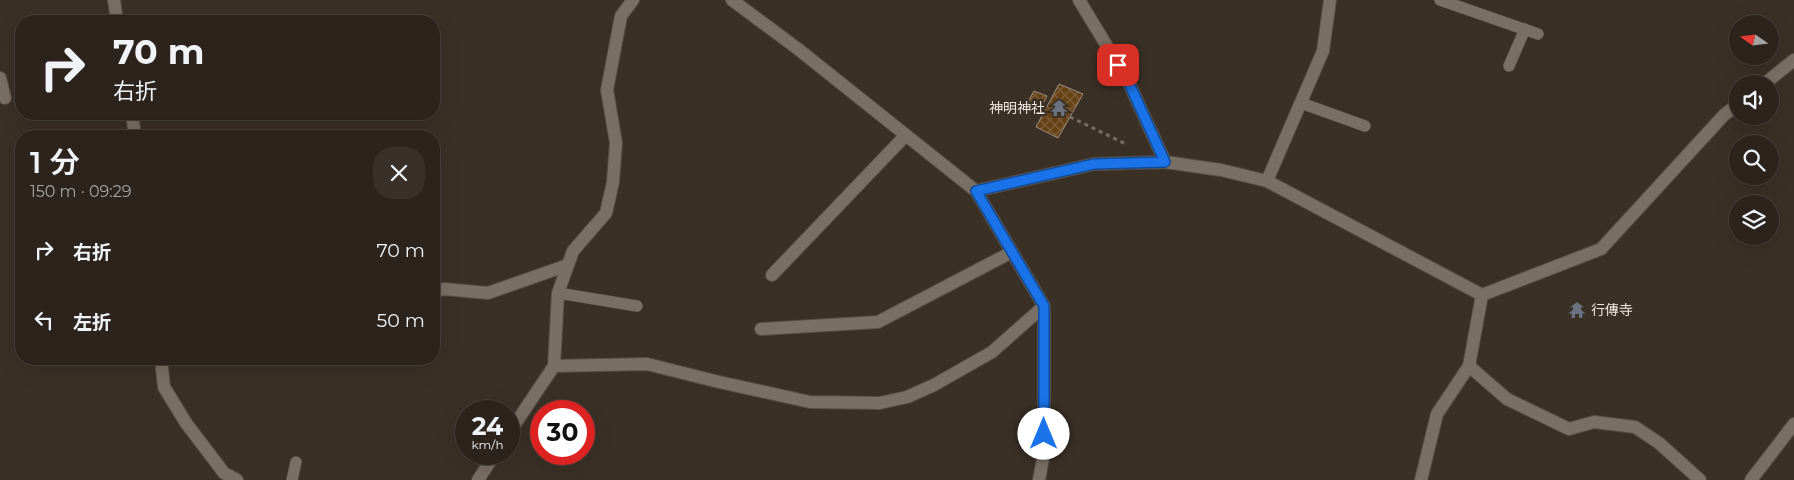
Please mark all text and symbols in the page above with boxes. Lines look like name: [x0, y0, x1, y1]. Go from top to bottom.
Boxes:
north arrow: [1729, 15, 1779, 65]
map controls: [1729, 15, 1779, 245]
text: 70 m: [113, 30, 204, 73]
icon: right: [30, 35, 95, 100]
pin: [1097, 44, 1139, 86]
icon: arrive: [1104, 51, 1132, 79]
button: sound: [1729, 75, 1779, 125]
text: 右折: [113, 78, 157, 105]
temple icon: 神明神社: [1049, 98, 1069, 118]
place label: 神明神社: [989, 99, 1045, 117]
button: search: [1729, 135, 1779, 185]
text: 1 分: [30, 144, 80, 181]
button: close: [373, 147, 425, 199]
text: 150 m · 09:29: [30, 182, 132, 201]
button: layers: [1729, 195, 1779, 245]
icon: right: [30, 236, 58, 264]
text: 70 m: [376, 239, 425, 262]
text: 右折: [73, 241, 111, 264]
temple icon: 行傳寺: [1567, 300, 1587, 320]
place label: 行傳寺: [1591, 301, 1633, 319]
icon: left: [30, 306, 58, 334]
text: 50 m: [377, 309, 425, 332]
text: 左折: [73, 311, 111, 334]
speed limit sign: 30: [530, 400, 595, 465]
position arrow: [1017, 407, 1069, 459]
text: 24: [472, 411, 503, 441]
text: km/h: [471, 437, 504, 452]

